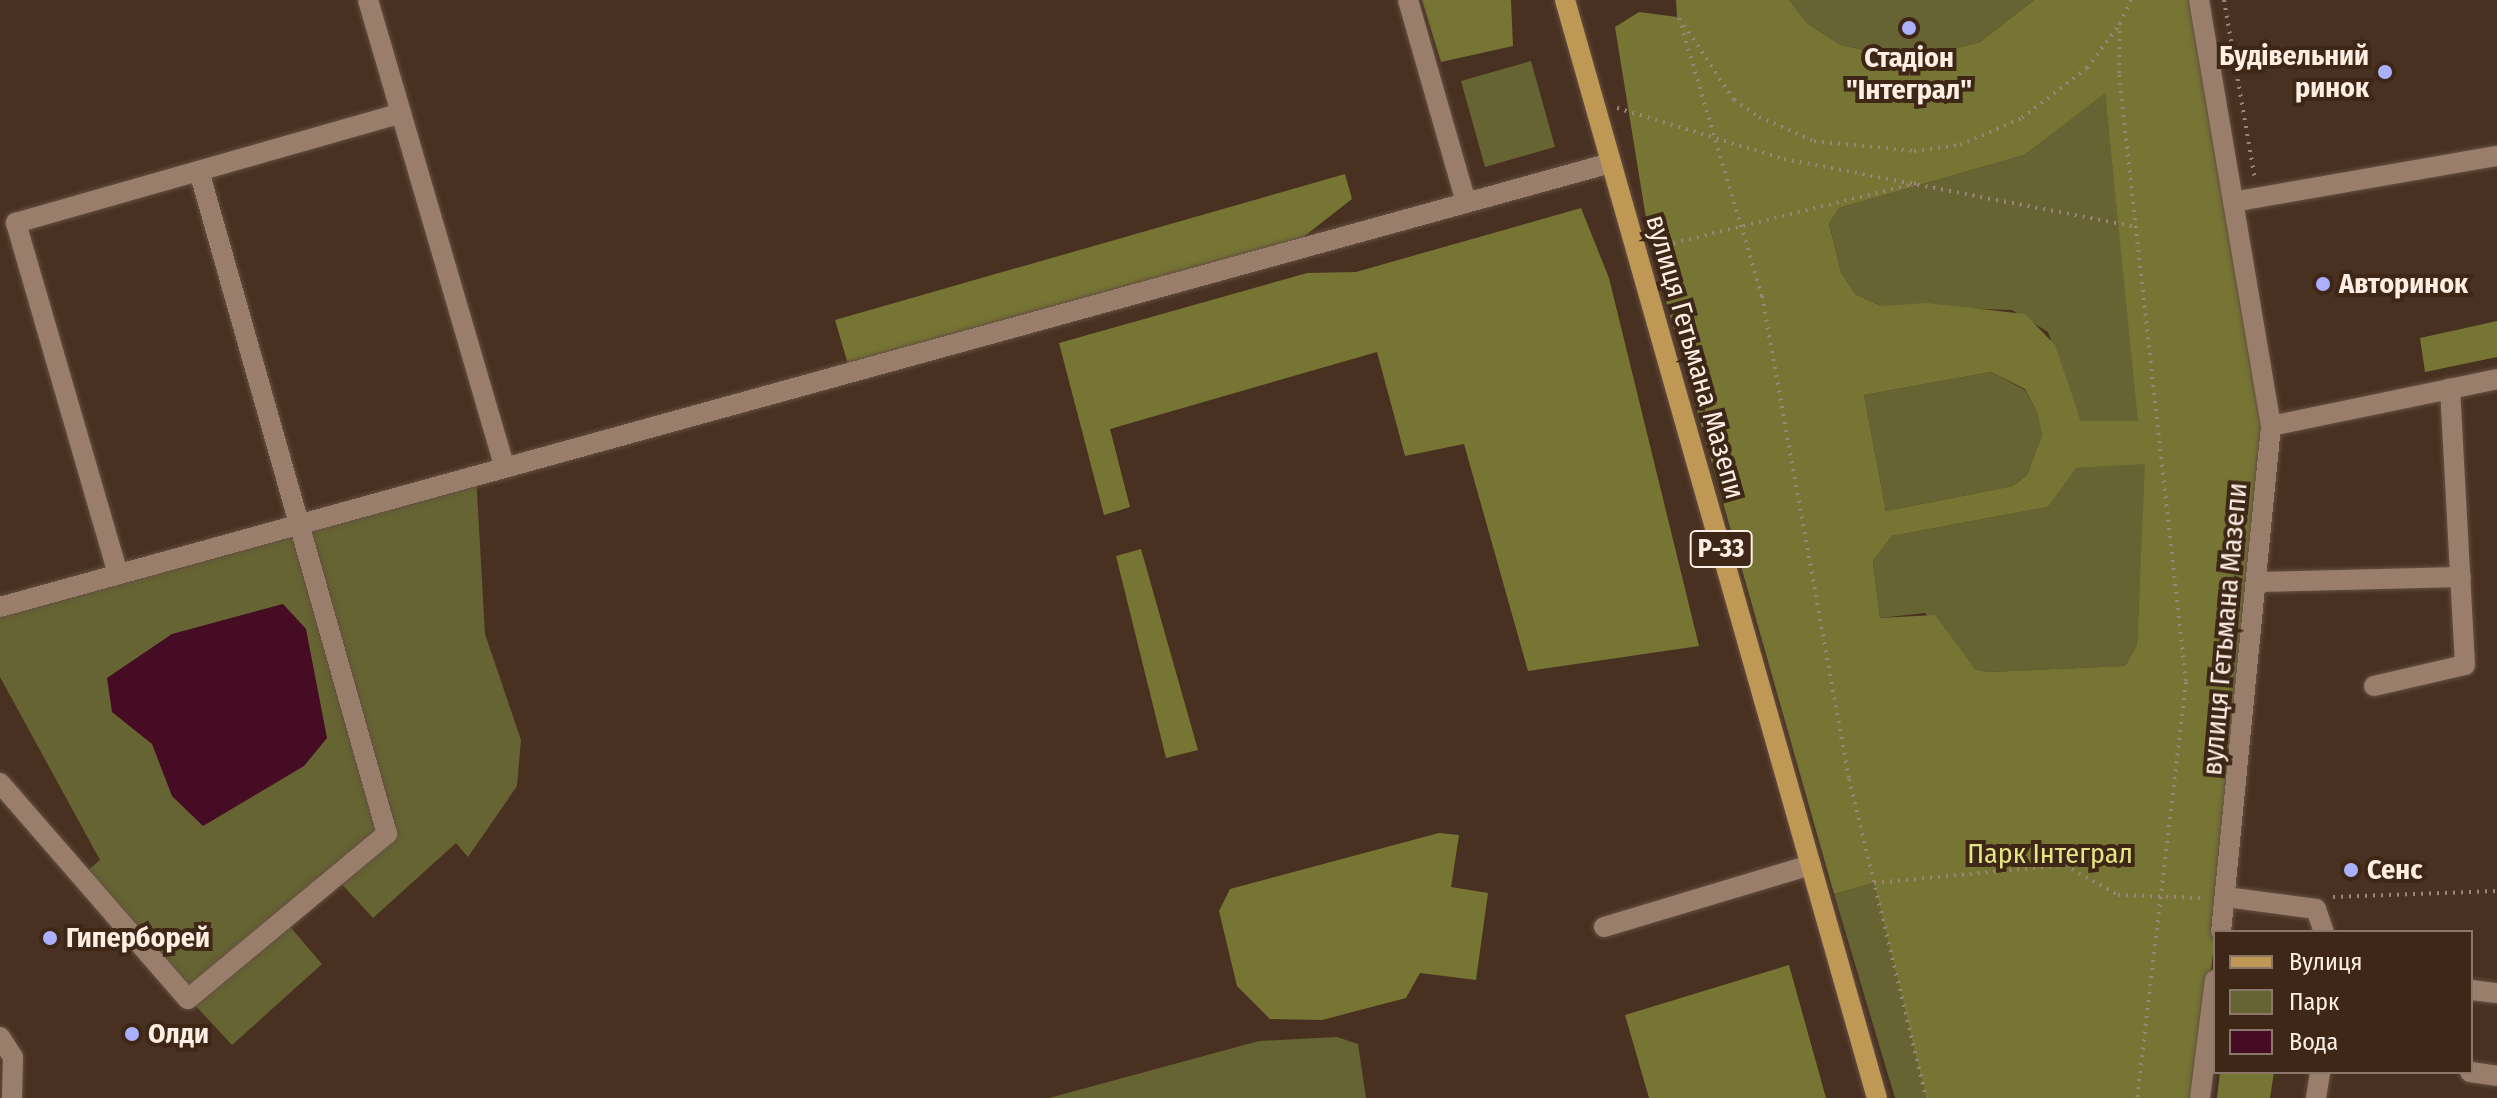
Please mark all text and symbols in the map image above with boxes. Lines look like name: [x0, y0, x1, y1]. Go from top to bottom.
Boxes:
marker: Стадіон "Інтеграл": [1900, 19, 1918, 37]
place label: Будівельний ринок: [2219, 39, 2369, 105]
place label: Стадіон "Інтеграл": [1846, 41, 1972, 107]
marker: Будівельний ринок: [2376, 63, 2394, 81]
street label: вулиця Гетьмана Мазепи: [1638, 211, 1752, 503]
place label: Авторинок: [2339, 267, 2468, 301]
marker: Авторинок: [2314, 275, 2332, 293]
street label: вулиця Гетьмана Мазепи: [2195, 481, 2255, 777]
road number: Р-33: [1689, 527, 1753, 571]
park label: Парк Інтеграл: [1967, 837, 2133, 871]
place label: Сенс: [2367, 853, 2422, 887]
marker: Сенс: [2342, 861, 2360, 879]
place label: Гиперборей: [66, 921, 210, 955]
marker: Гиперборей: [41, 929, 59, 947]
legend: [2213, 930, 2473, 1074]
text: Вулиця: [2289, 948, 2362, 976]
text: Парк: [2289, 988, 2339, 1016]
place label: Олди: [148, 1017, 209, 1051]
marker: Олди: [123, 1025, 141, 1043]
text: Вода: [2289, 1028, 2338, 1056]

